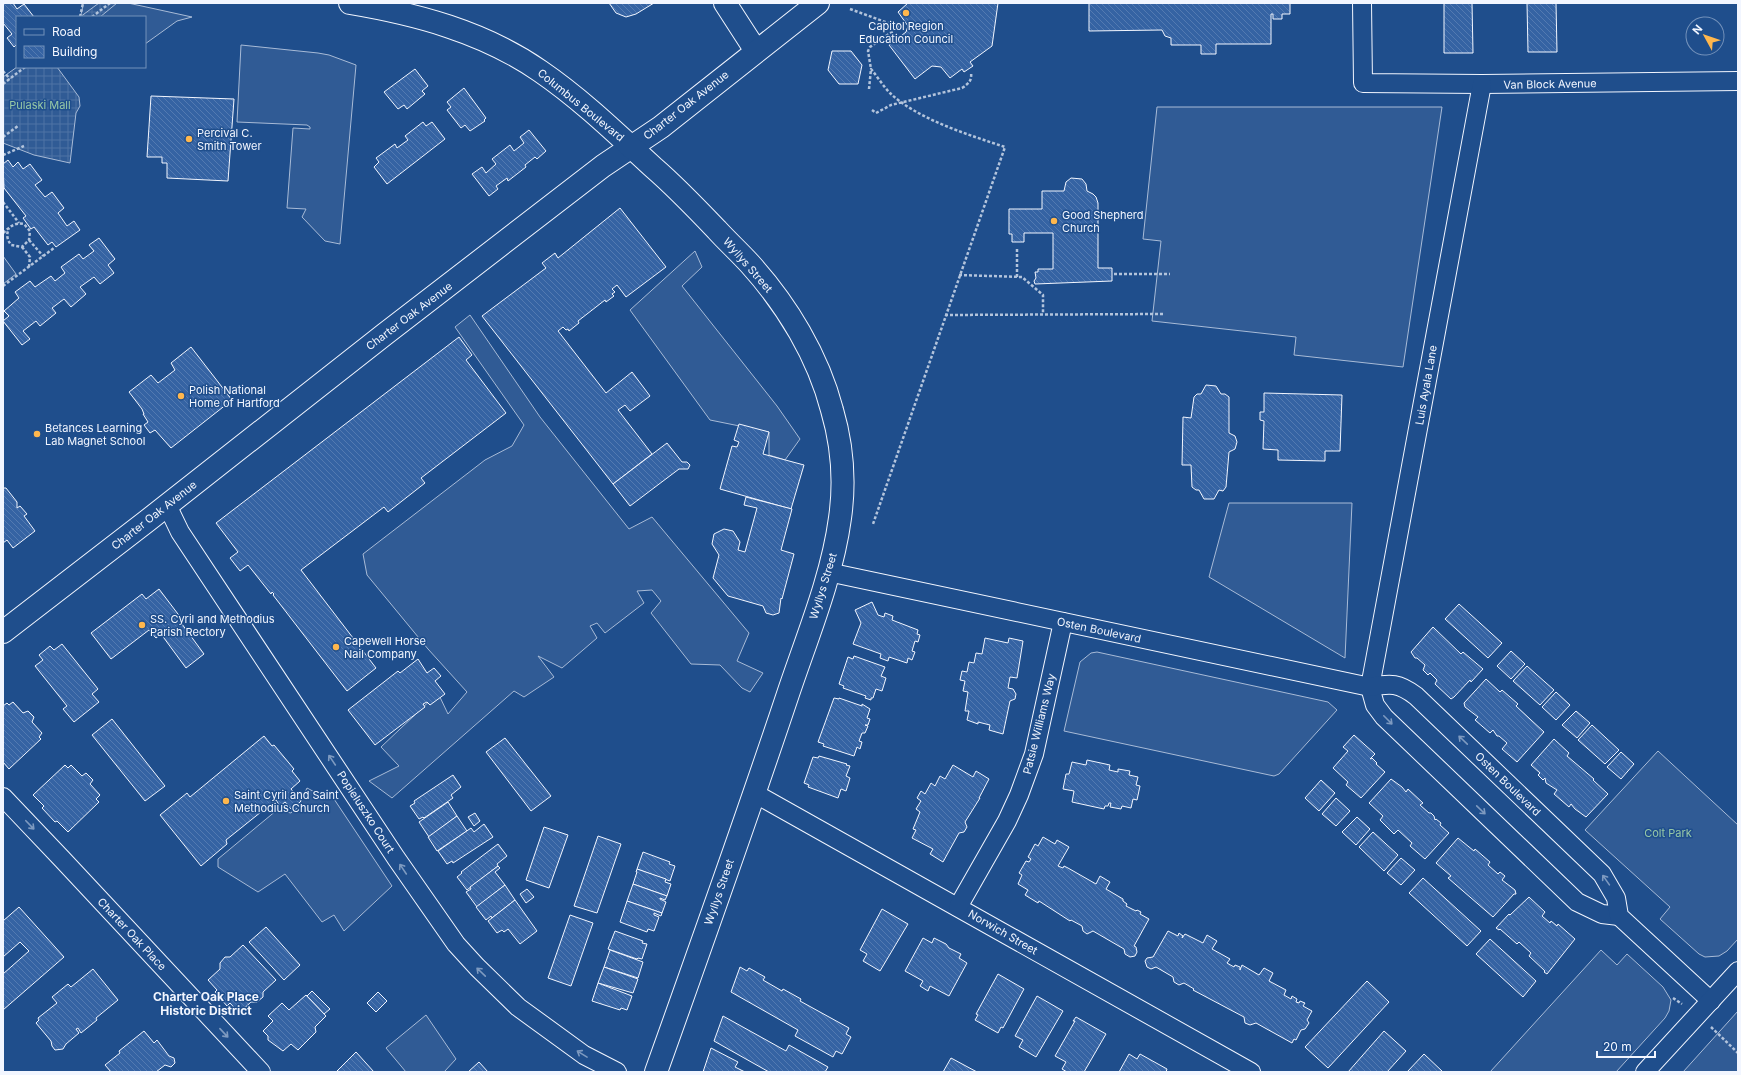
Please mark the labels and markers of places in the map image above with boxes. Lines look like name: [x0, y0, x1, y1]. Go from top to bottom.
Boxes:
marker: Capitol Region Education Council: [901, 8, 911, 18]
place label: Capitol Region Education Council: [859, 19, 953, 46]
place label: Percival C. Smith Tower: [197, 126, 262, 153]
marker: Percival C. Smith Tower: [184, 134, 194, 144]
place label: Good Shepherd Church: [1062, 208, 1144, 235]
marker: Good Shepherd Church: [1049, 216, 1059, 226]
place label: Polish National Home of Hartford: [189, 383, 280, 410]
marker: Polish National Home of Hartford: [176, 391, 186, 401]
place label: Betances Learning Lab Magnet School: [45, 421, 145, 448]
marker: Betances Learning Lab Magnet School: [32, 429, 42, 439]
place label: SS. Cyril and Methodius Parish Rectory: [150, 612, 275, 639]
marker: SS. Cyril and Methodius Parish Rectory: [137, 620, 147, 630]
place label: Capewell Horse Nail Company: [344, 634, 426, 661]
marker: Capewell Horse Nail Company: [331, 642, 341, 652]
place label: Saint Cyril and Saint Methodius Church: [234, 788, 339, 815]
marker: Saint Cyril and Saint Methodius Church: [221, 796, 231, 806]

